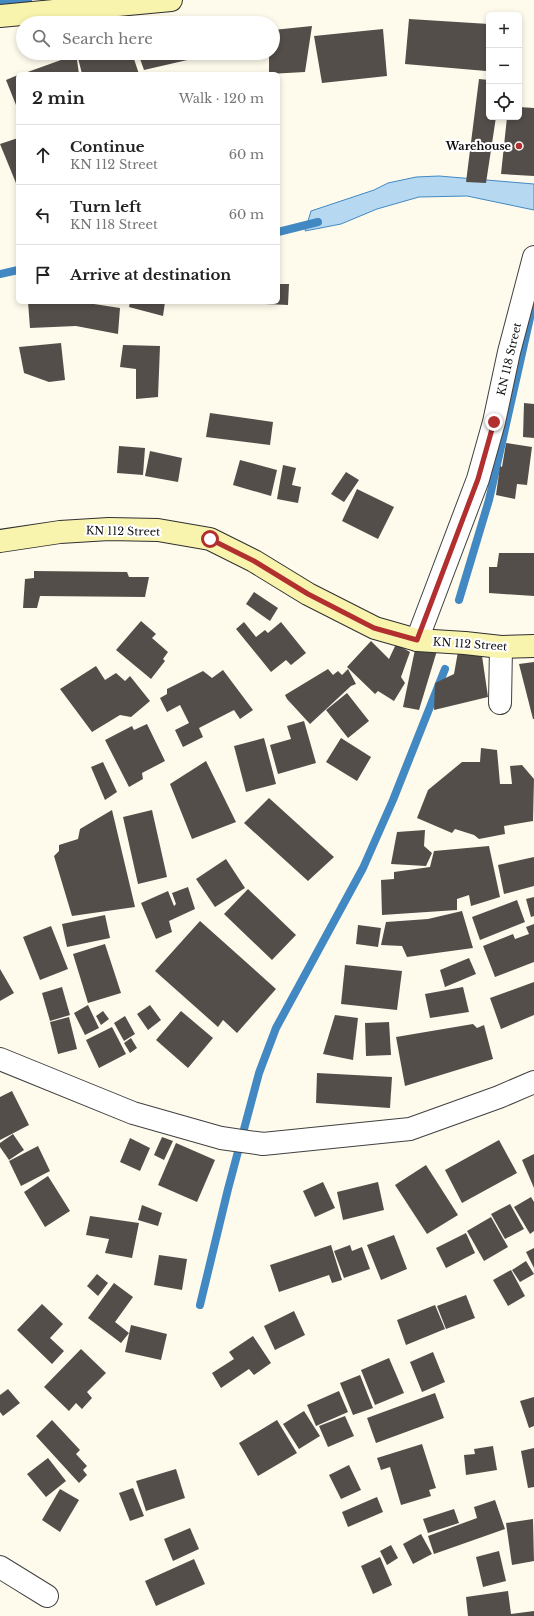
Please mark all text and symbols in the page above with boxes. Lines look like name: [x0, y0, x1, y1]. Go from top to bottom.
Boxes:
map controls: [486, 12, 522, 120]
button: +: [486, 12, 522, 48]
search box: [16, 16, 280, 60]
icon: search: [30, 27, 52, 49]
text: Search here: [62, 29, 153, 48]
button: −: [486, 48, 522, 84]
button: locate: [486, 84, 522, 120]
text: 2 min: [32, 88, 85, 109]
text: Walk · 120 m: [179, 90, 264, 107]
text: Continue: [70, 137, 145, 156]
place label: Warehouse: [445, 139, 512, 153]
marker: Warehouse: [514, 141, 524, 151]
icon: ahead: [32, 144, 54, 166]
text: 60 m: [229, 146, 264, 163]
text: KN 112 Street: [70, 156, 158, 173]
text: Turn left: [70, 197, 141, 216]
icon: left: [32, 204, 54, 226]
text: 60 m: [229, 206, 264, 223]
text: KN 118 Street: [70, 216, 158, 233]
icon: arrive: [32, 264, 54, 286]
text: Arrive at destination: [70, 265, 231, 284]
street label: KN 118 Street: [494, 320, 524, 397]
route end: [485, 413, 503, 431]
street label: KN 112 Street: [86, 523, 161, 539]
route start: [201, 530, 219, 548]
street label: KN 112 Street: [432, 634, 508, 654]

